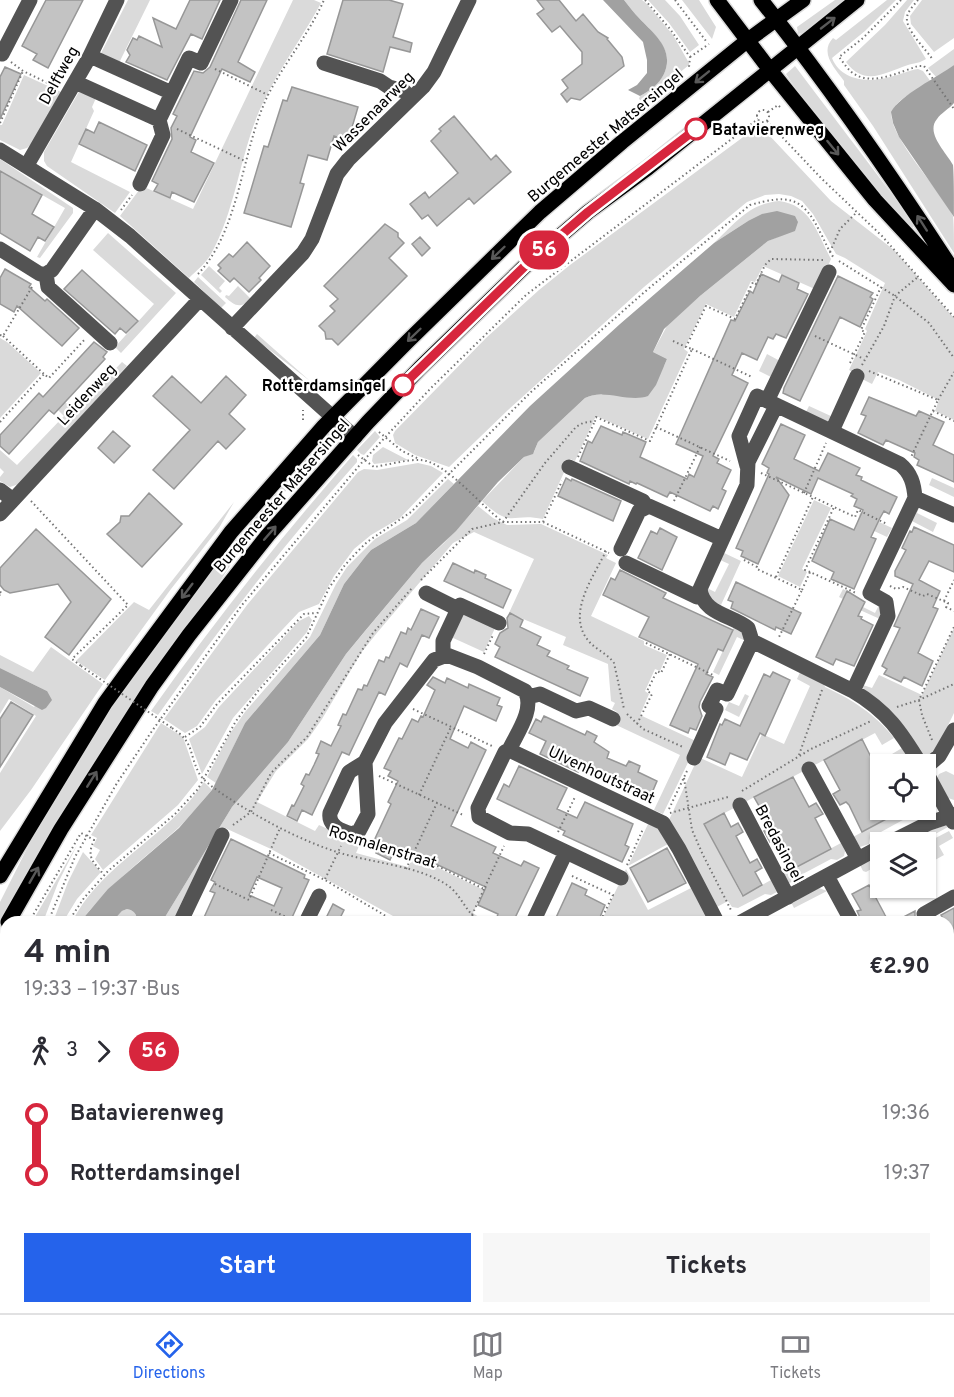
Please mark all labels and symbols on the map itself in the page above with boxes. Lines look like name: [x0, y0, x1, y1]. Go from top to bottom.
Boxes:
one-way arrow: [819, 17, 835, 30]
street label: Delftweg: [36, 43, 84, 109]
street label: Burgemeester Matsersingel: [524, 65, 688, 208]
street label: Wassenaarweg: [330, 68, 419, 157]
one-way arrow: [695, 70, 710, 84]
marker: Batavierenweg: [685, 118, 707, 140]
place label: Batavierenweg: [712, 121, 824, 141]
one-way arrow: [827, 140, 840, 156]
one-way arrow: [916, 215, 928, 232]
line badge: 56: [517, 230, 571, 270]
one-way arrow: [491, 245, 506, 260]
one-way arrow: [406, 328, 421, 343]
street label: Leidenweg: [54, 360, 121, 430]
marker: Rotterdamsingel: [392, 374, 414, 396]
place label: Rotterdamsingel: [262, 377, 386, 397]
street label: Burgemeester Matsersingel: [210, 415, 355, 577]
one-way arrow: [263, 526, 277, 541]
one-way arrow: [181, 582, 194, 598]
street label: Ulvenhoutstraat: [545, 742, 658, 809]
one-way arrow: [87, 771, 99, 788]
street label: Bredasingel: [749, 802, 807, 886]
street label: Rosmalenstraat: [326, 822, 439, 874]
one-way arrow: [29, 867, 40, 885]

